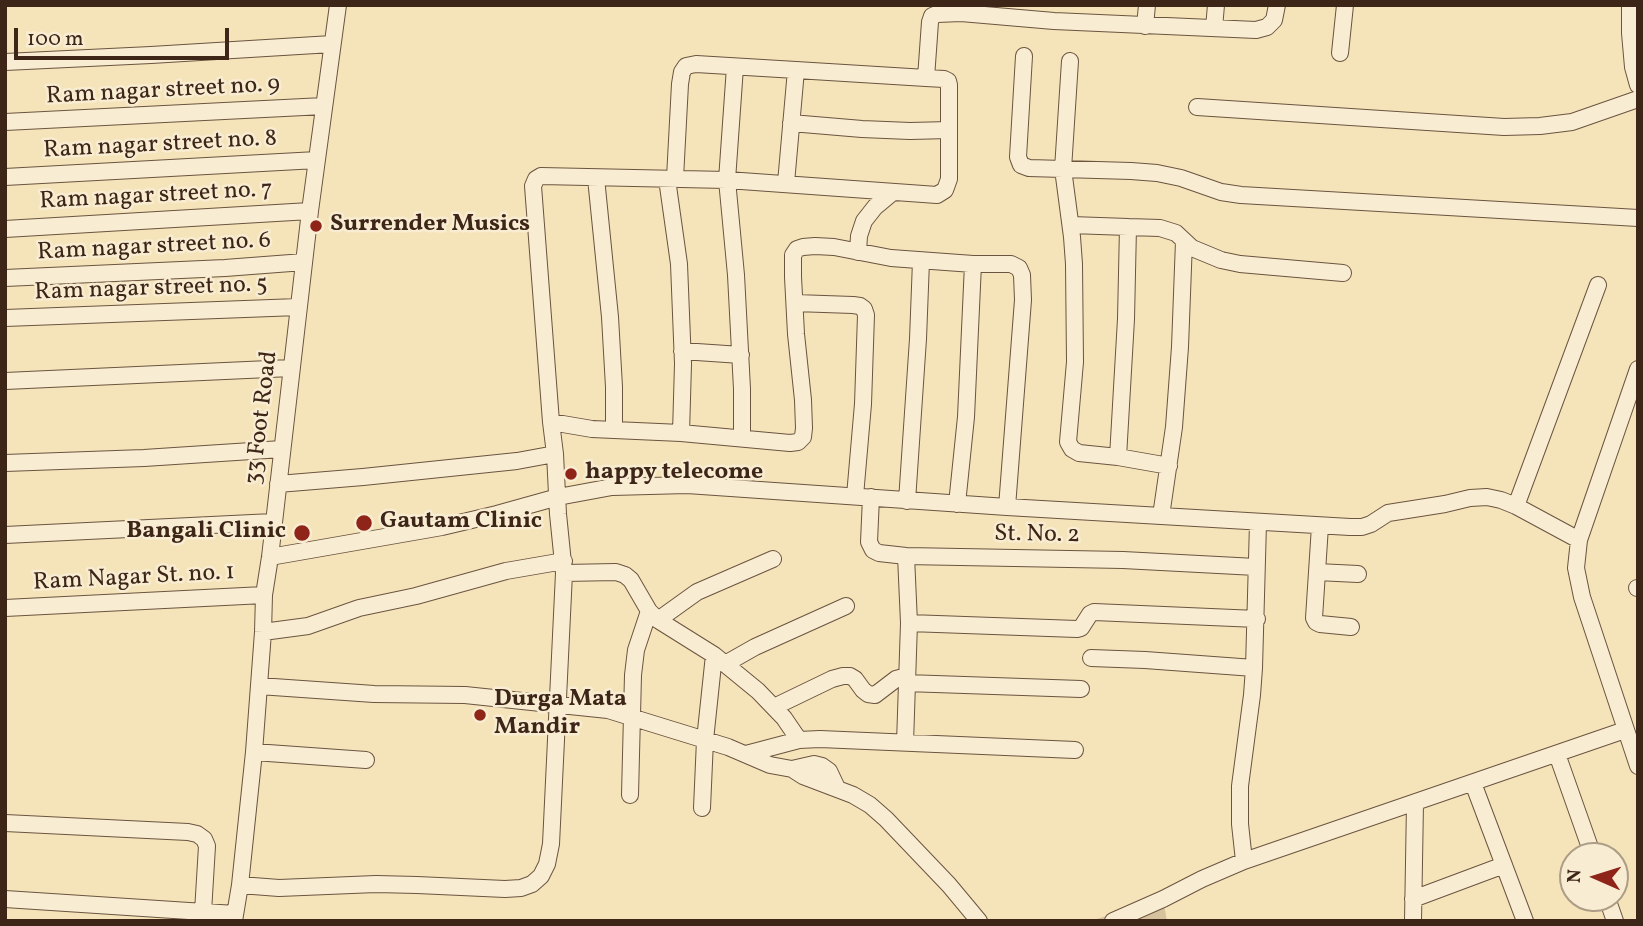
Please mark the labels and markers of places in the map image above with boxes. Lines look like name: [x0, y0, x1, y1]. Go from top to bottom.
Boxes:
place label: Surrender Musics: [330, 212, 530, 240]
marker: Surrender Musics: [308, 218, 324, 234]
place label: happy telecome: [585, 460, 763, 488]
marker: happy telecome: [563, 466, 579, 482]
place label: Gautam Clinic: [380, 509, 542, 537]
marker: Gautam Clinic: [354, 513, 374, 533]
place label: Bangali Clinic: [126, 519, 286, 547]
marker: Bangali Clinic: [292, 523, 312, 543]
place label: Durga Mata Mandir: [494, 687, 627, 743]
marker: Durga Mata Mandir: [472, 707, 488, 723]

